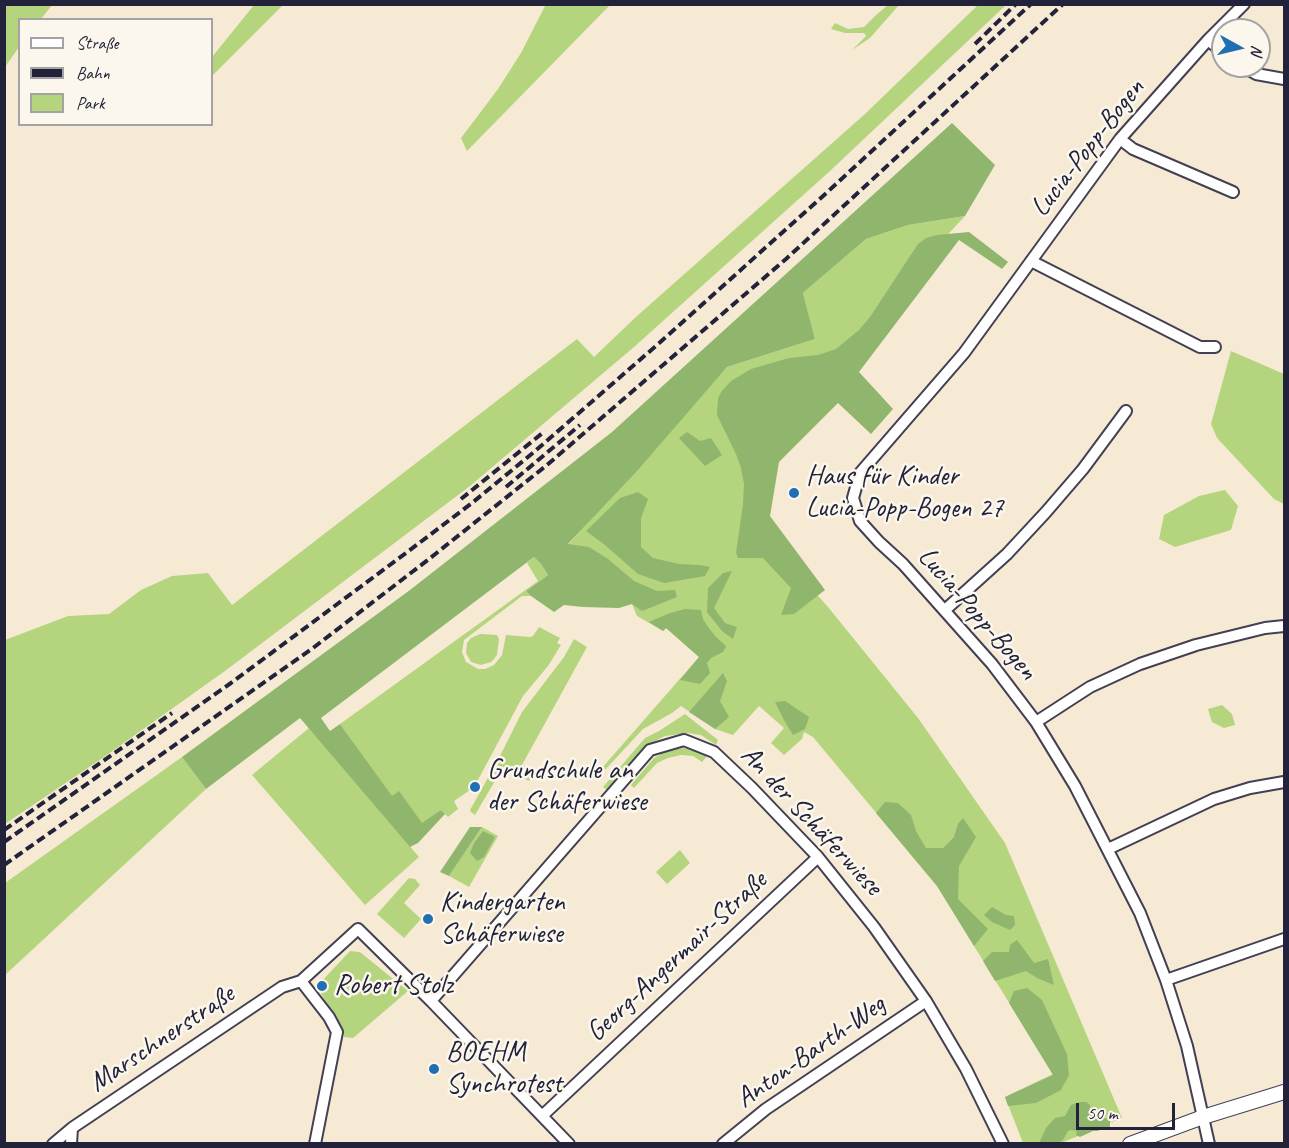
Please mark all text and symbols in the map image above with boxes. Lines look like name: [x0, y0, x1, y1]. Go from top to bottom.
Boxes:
legend: [18, 18, 213, 126]
north arrow: [1211, 18, 1271, 78]
text: Straße: [76, 32, 118, 54]
text: N: [1246, 44, 1267, 57]
text: Bahn: [76, 62, 110, 84]
street label: Lucia-Popp-Bogen: [1024, 73, 1152, 223]
text: Park: [76, 92, 105, 114]
place label: Haus für Kinder Lucia-Popp-Bogen 27: [806, 460, 1003, 526]
marker: Haus für Kinder Lucia-Popp-Bogen 27: [787, 486, 801, 500]
street label: Lucia-Popp-Bogen: [910, 541, 1044, 687]
street label: An der Schäferwiese: [733, 739, 889, 903]
place label: Grundschule an der Schäferwiese: [487, 754, 647, 820]
marker: Grundschule an der Schäferwiese: [468, 780, 482, 794]
street label: Georg-Angermair-Straße: [580, 865, 774, 1049]
place label: Kindergarten Schäferwiese: [440, 886, 565, 952]
marker: Kindergarten Schäferwiese: [421, 912, 435, 926]
place label: Robert Stolz: [334, 969, 453, 1003]
street label: Marschnerstraße: [83, 978, 241, 1100]
marker: Robert Stolz: [315, 979, 329, 993]
street label: Anton-Barth-Weg: [730, 988, 892, 1116]
place label: BOEHM Synchrotest: [446, 1036, 562, 1102]
marker: BOEHM Synchrotest: [427, 1062, 441, 1076]
scale bar: [1079, 1091, 1178, 1129]
text: 50 m: [1087, 1102, 1118, 1124]

